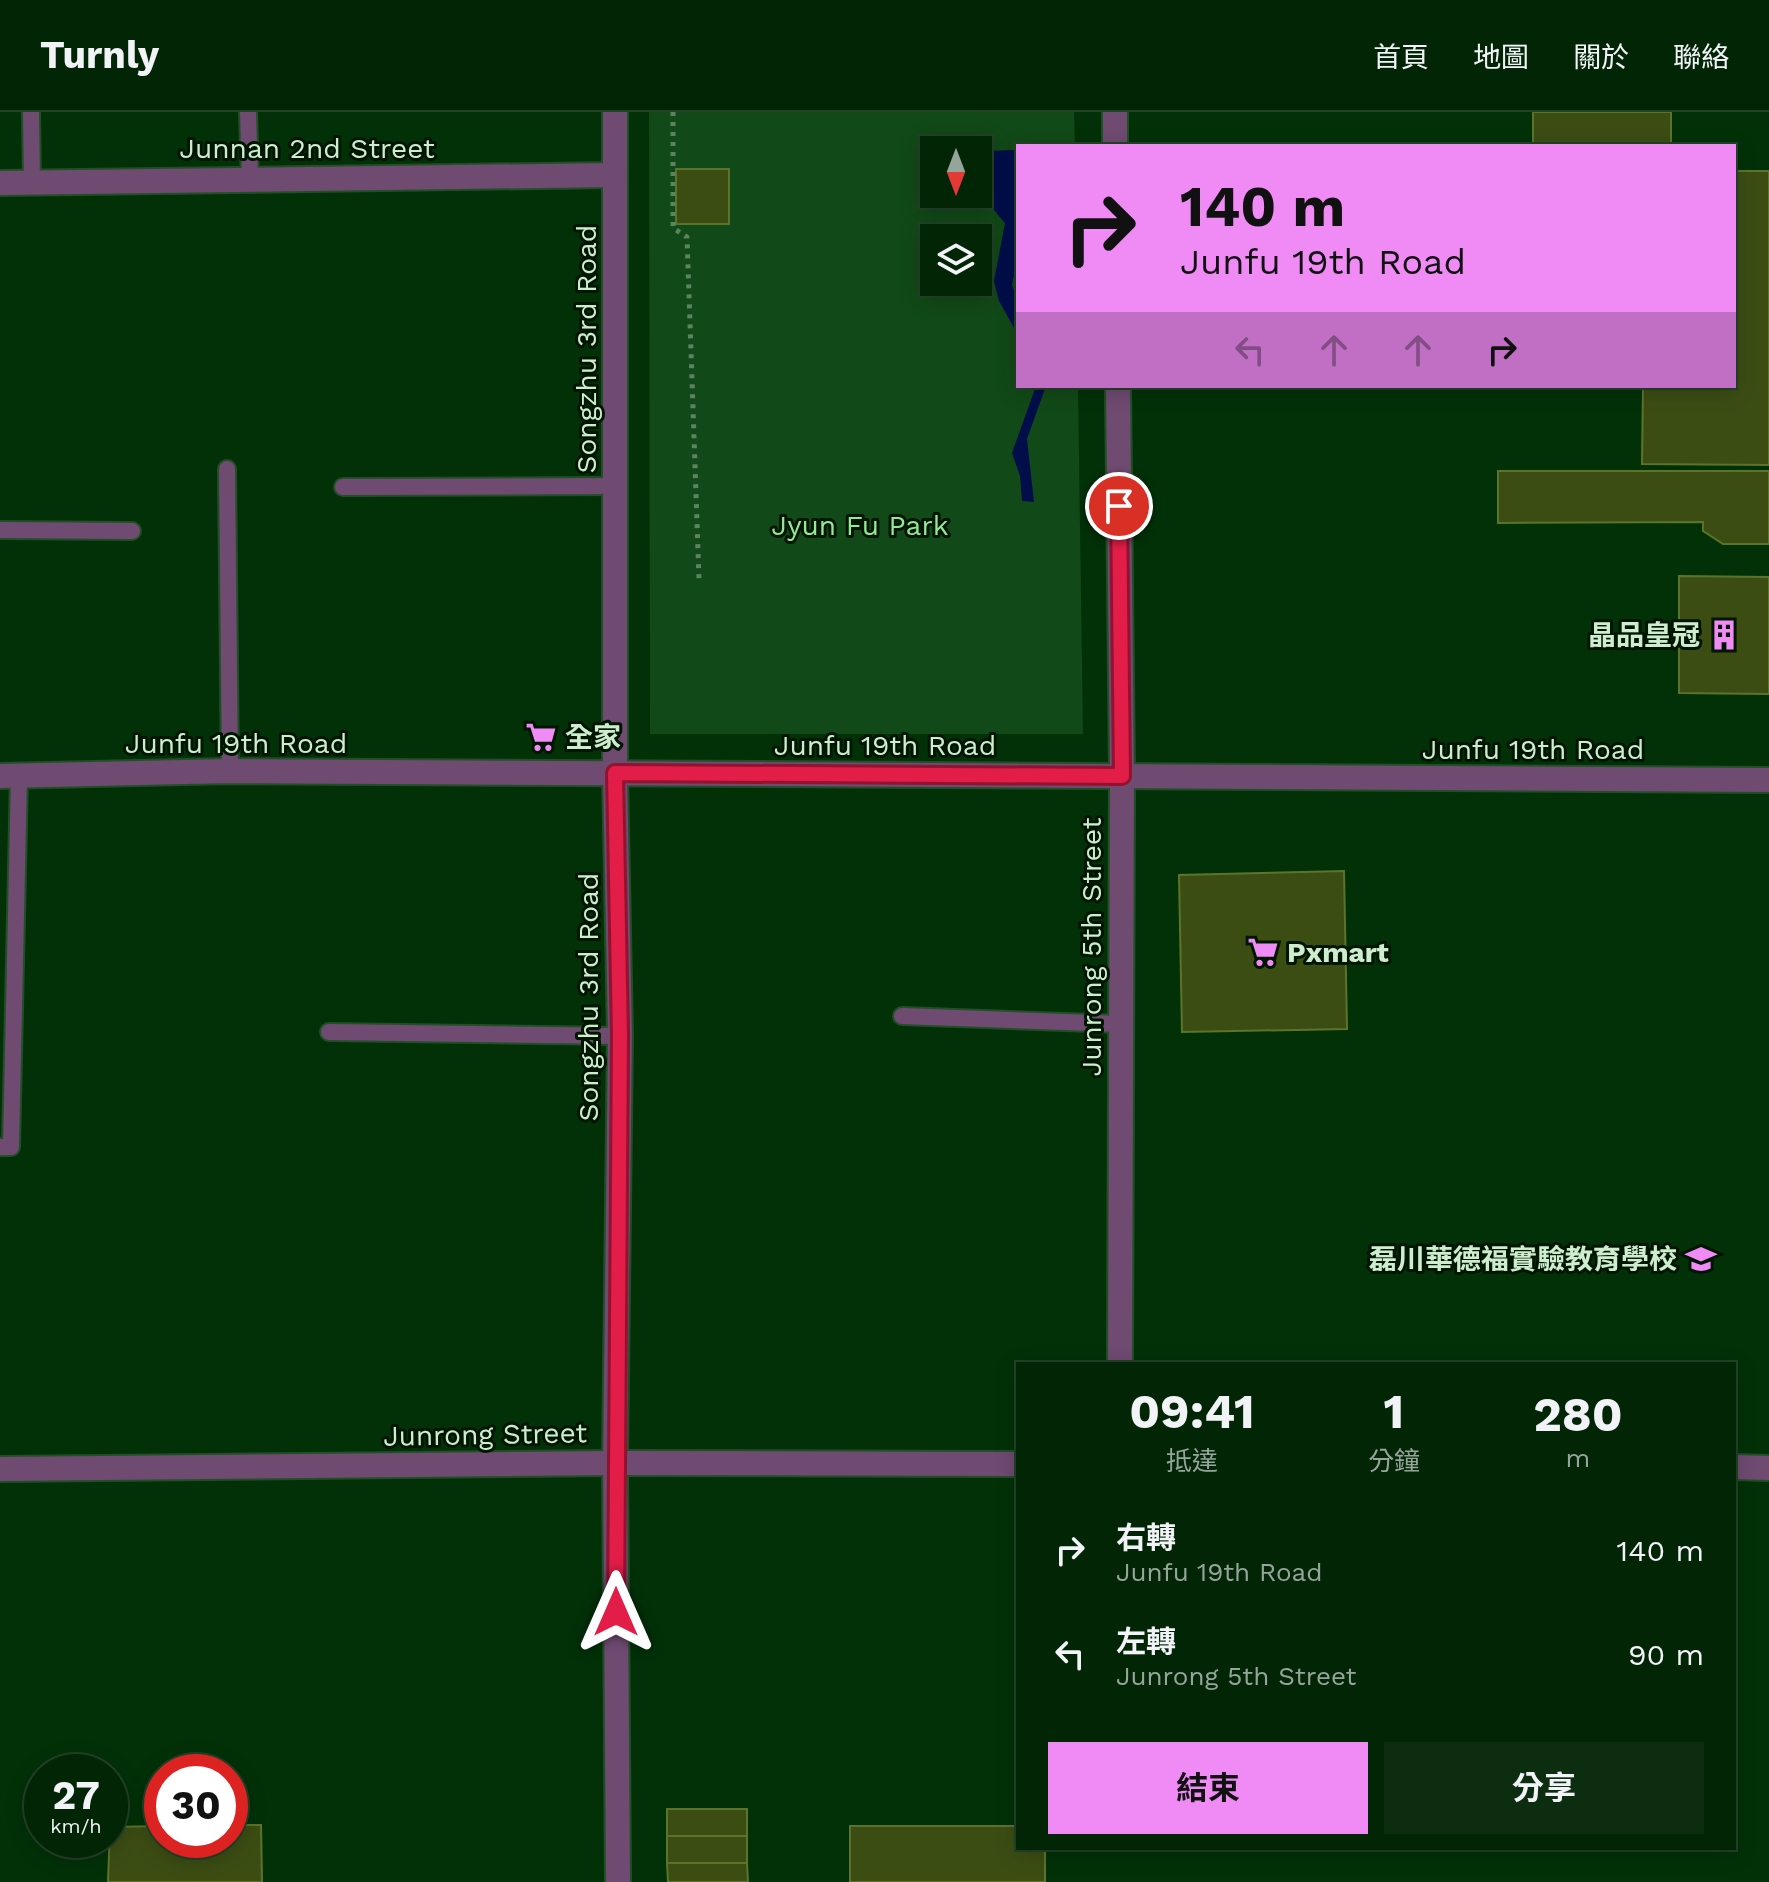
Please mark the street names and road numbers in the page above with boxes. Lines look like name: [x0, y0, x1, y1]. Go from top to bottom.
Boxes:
street label: Junnan 2nd Street: [179, 132, 435, 165]
street label: Songzhu 3rd Road: [570, 225, 603, 473]
street label: Junfu 19th Road: [125, 727, 347, 760]
street label: Junfu 19th Road: [774, 729, 996, 762]
street label: Junfu 19th Road: [1422, 733, 1644, 766]
street label: Junrong 5th Street: [1075, 817, 1108, 1076]
street label: Songzhu 3rd Road: [572, 873, 605, 1121]
street label: Junrong Street: [383, 1416, 588, 1453]

